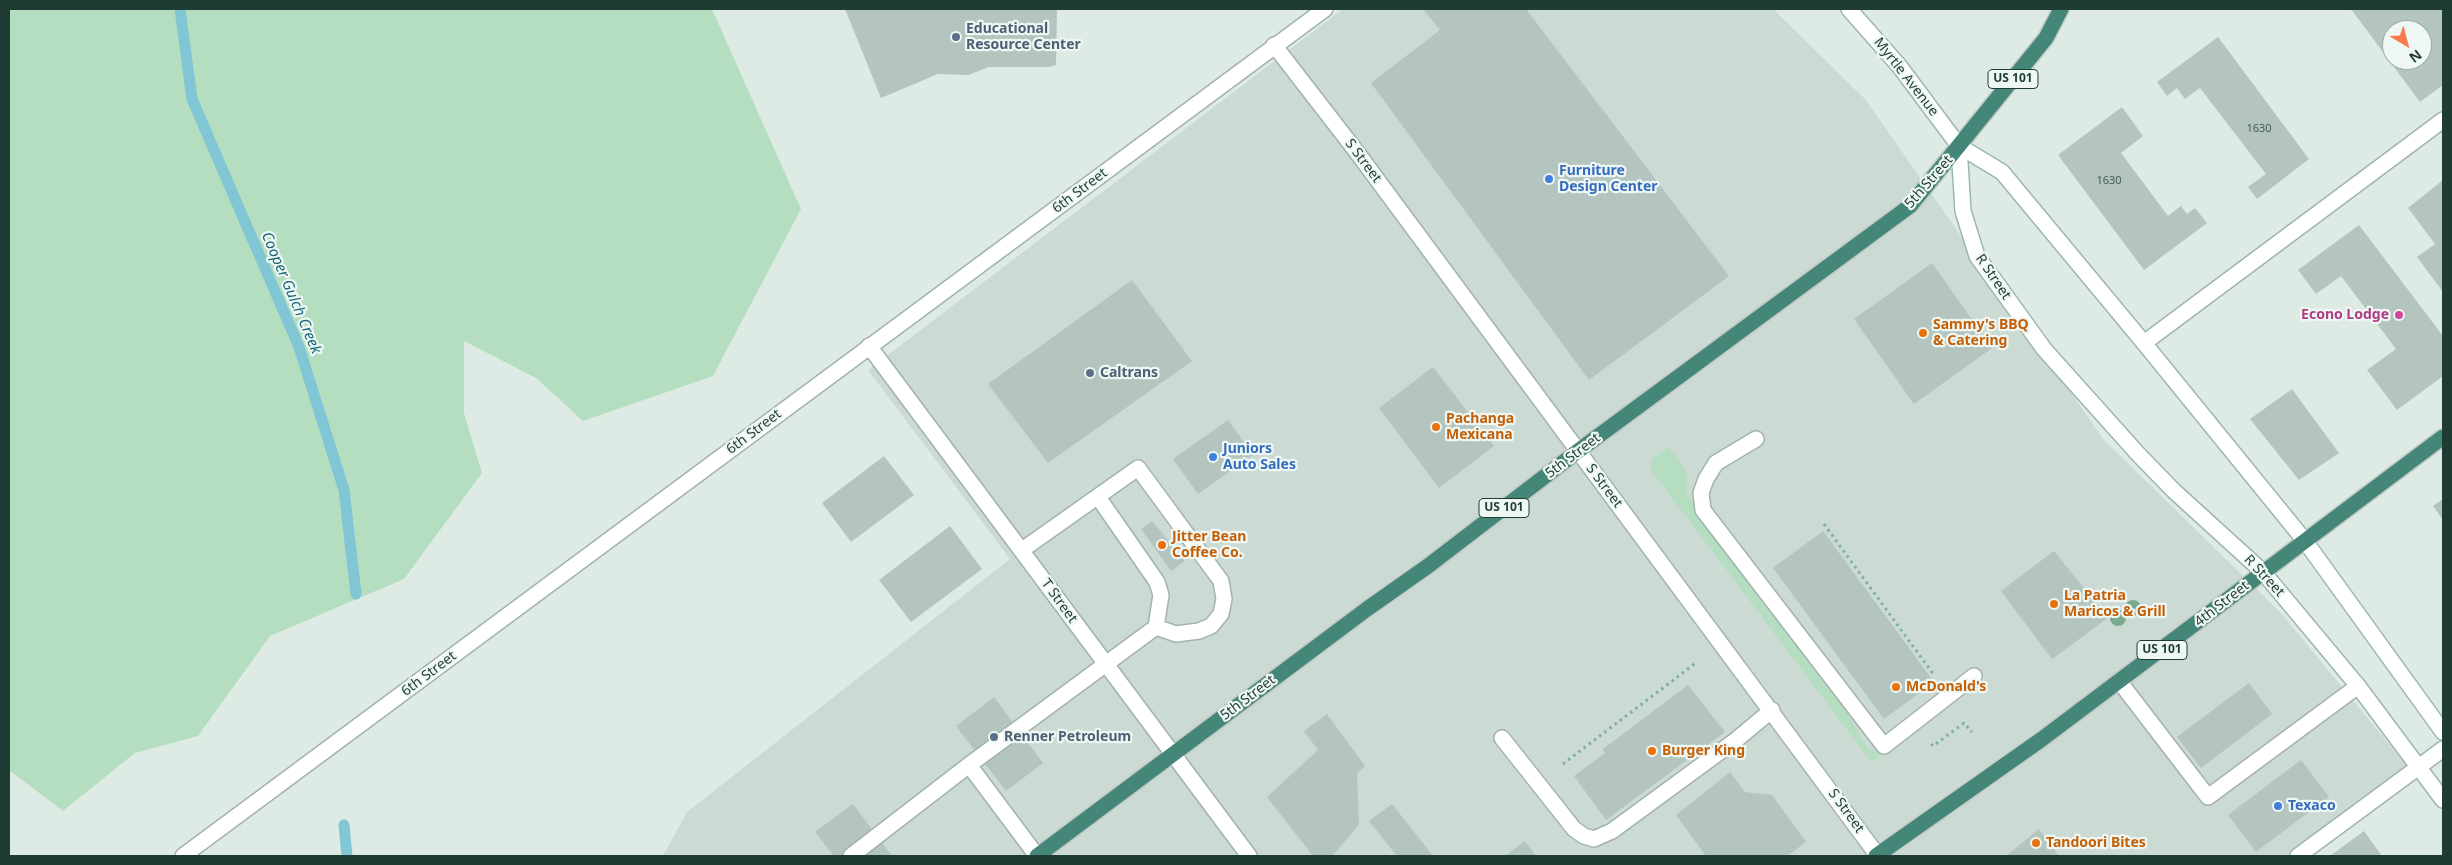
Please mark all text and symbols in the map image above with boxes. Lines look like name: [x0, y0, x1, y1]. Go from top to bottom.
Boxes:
north arrow: [2382, 20, 2432, 70]
place label: Educational Resource Center: [966, 21, 1081, 54]
marker: Educational Resource Center: [950, 31, 962, 43]
street label: Myrtle Avenue: [1870, 34, 1942, 120]
text: N: [2405, 46, 2426, 68]
road number: US 101: [1988, 70, 2038, 88]
house number: 1630: [2246, 122, 2272, 136]
street label: S Street: [1341, 136, 1385, 186]
street label: 5th Street: [1902, 152, 1956, 212]
place label: Furniture Design Center: [1559, 163, 1658, 196]
street label: 6th Street: [1049, 165, 1111, 217]
marker: Furniture Design Center: [1543, 173, 1555, 185]
house number: 1630: [2096, 174, 2122, 188]
water label: Cooper Gulch Creek: [257, 229, 325, 357]
street label: R Street: [1972, 251, 2014, 303]
place label: Econo Lodge: [2301, 307, 2389, 323]
marker: Econo Lodge: [2393, 309, 2405, 321]
place label: Sammy's BBQ & Catering: [1933, 317, 2029, 350]
marker: Sammy's BBQ & Catering: [1917, 327, 1929, 339]
place label: Caltrans: [1100, 365, 1158, 381]
marker: Caltrans: [1084, 367, 1096, 379]
street label: 6th Street: [723, 406, 785, 458]
place label: Pachanga Mexicana: [1446, 411, 1514, 444]
marker: Pachanga Mexicana: [1430, 421, 1442, 433]
street label: 5th Street: [1542, 430, 1604, 482]
place label: Juniors Auto Sales: [1223, 441, 1296, 474]
marker: Juniors Auto Sales: [1207, 451, 1219, 463]
street label: S Street: [1582, 461, 1626, 511]
road number: US 101: [1479, 498, 1529, 518]
place label: Jitter Bean Coffee Co.: [1172, 529, 1246, 562]
marker: Jitter Bean Coffee Co.: [1156, 539, 1168, 551]
street label: R Street: [2240, 551, 2288, 601]
street label: T Street: [1037, 576, 1081, 626]
street label: 4th Street: [2191, 578, 2253, 630]
place label: La Patria Maricos & Grill: [2064, 588, 2166, 620]
marker: La Patria Maricos & Grill: [2048, 598, 2060, 610]
road number: US 101: [2137, 640, 2187, 660]
street label: 6th Street: [398, 648, 460, 700]
street label: 5th Street: [1217, 672, 1279, 724]
place label: McDonald's: [1906, 679, 1986, 695]
marker: McDonald's: [1890, 681, 1902, 693]
place label: Renner Petroleum: [1004, 729, 1131, 745]
marker: Renner Petroleum: [988, 731, 1000, 743]
place label: Burger King: [1662, 743, 1745, 759]
marker: Burger King: [1646, 745, 1658, 757]
street label: S Street: [1824, 786, 1868, 836]
place label: Texaco: [2288, 798, 2336, 814]
marker: Texaco: [2272, 800, 2284, 812]
place label: Tandoori Bites: [2046, 835, 2146, 851]
marker: Tandoori Bites: [2030, 837, 2042, 849]

